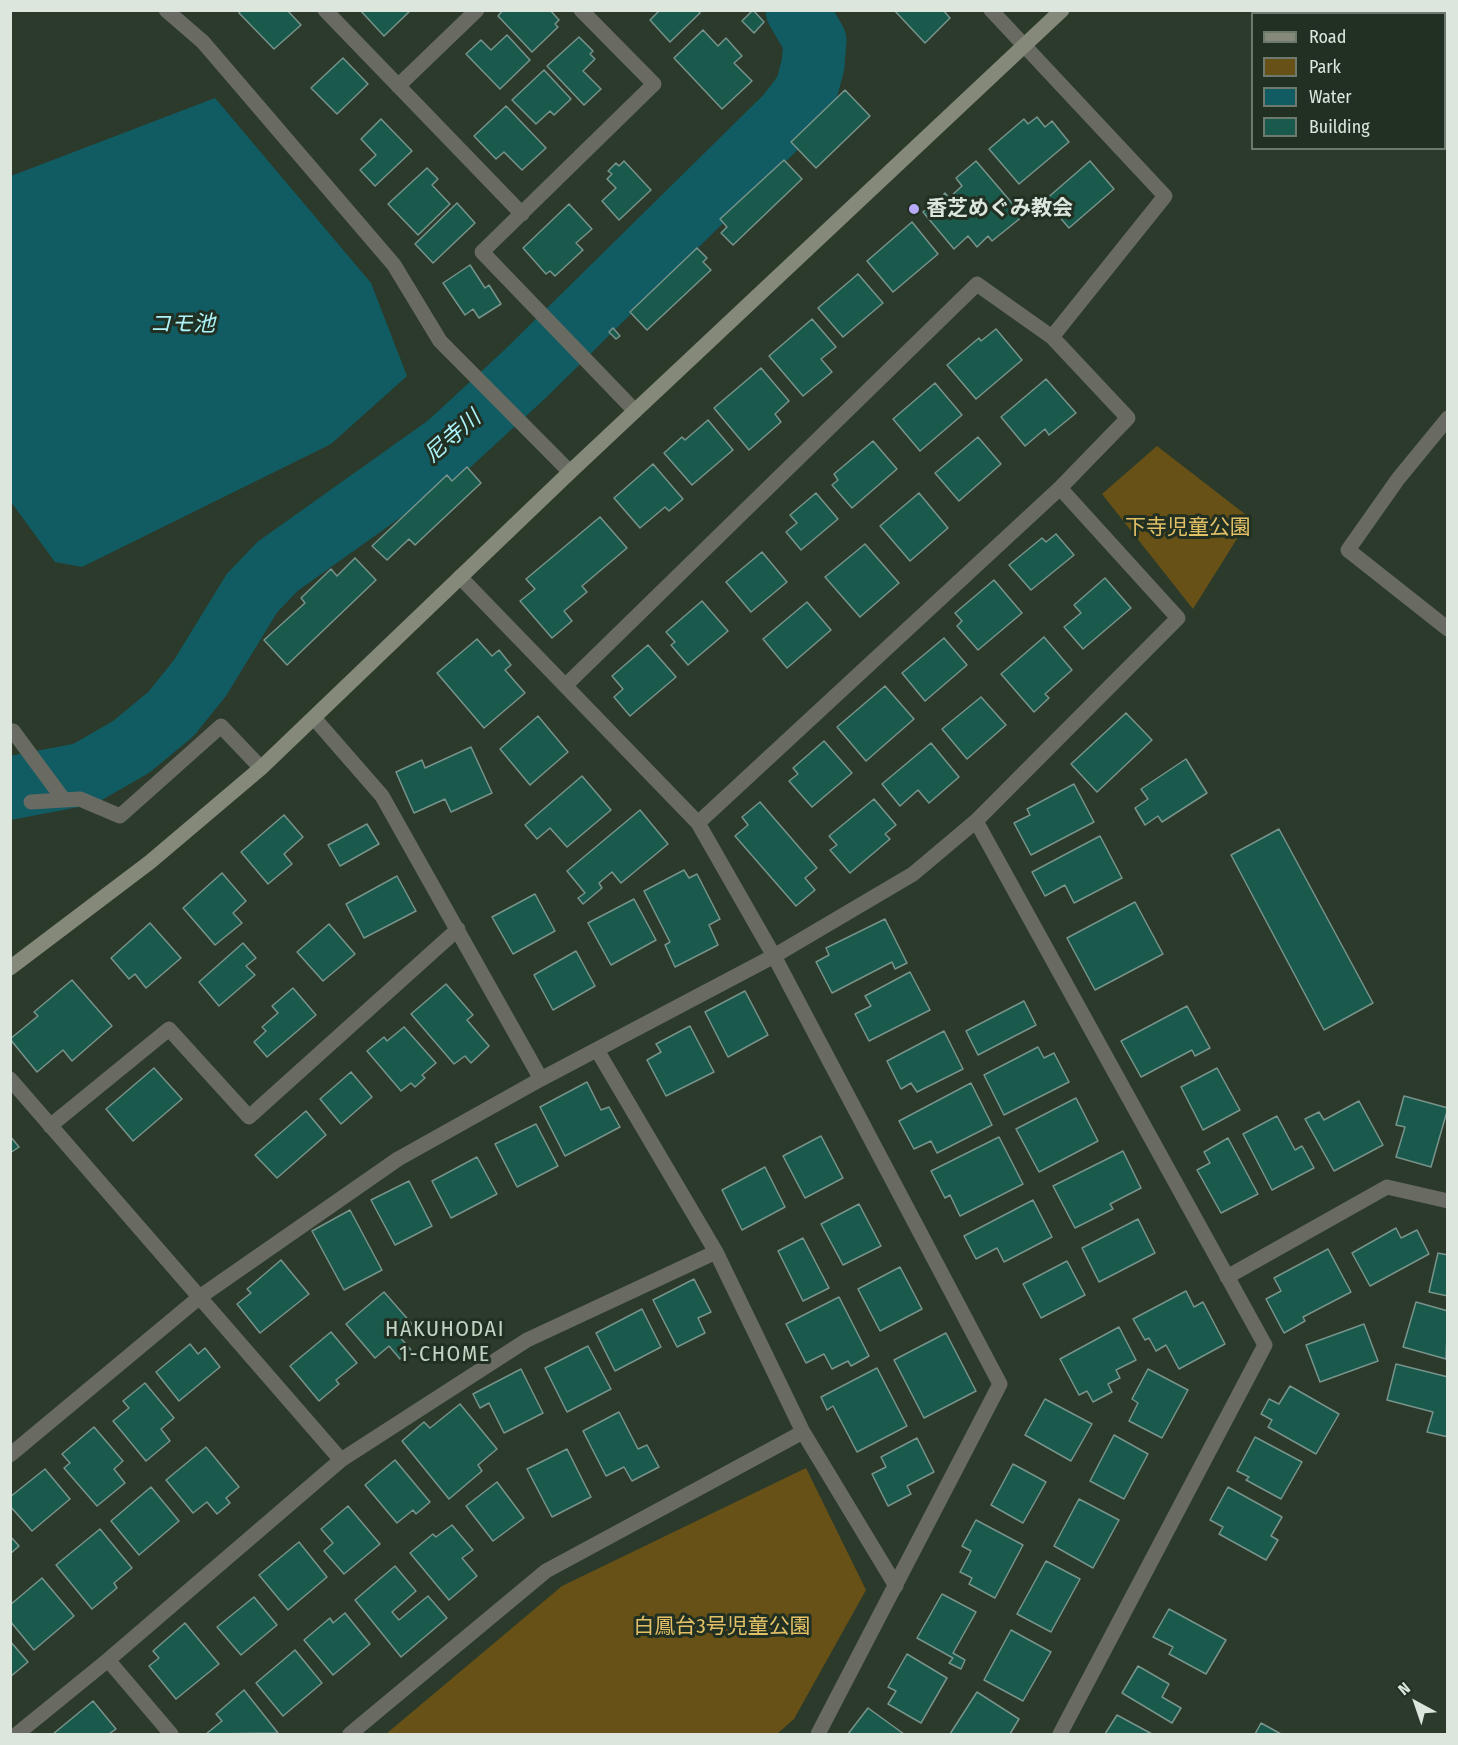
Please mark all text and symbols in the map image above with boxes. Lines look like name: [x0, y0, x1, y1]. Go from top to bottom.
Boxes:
legend: [1251, 12, 1446, 150]
text: Road: [1309, 26, 1346, 48]
text: Park: [1309, 56, 1341, 78]
text: Water: [1309, 86, 1352, 108]
text: Building: [1309, 116, 1370, 138]
place label: 香芝めぐみ教会: [926, 196, 1073, 222]
marker: 香芝めぐみ教会: [907, 202, 921, 216]
water label: コモ池: [149, 312, 215, 338]
water label: 尼寺川: [419, 405, 487, 469]
park label: 下寺児童公園: [1125, 515, 1251, 541]
district label: HAKUHODAI 1-CHOME: [385, 1317, 505, 1368]
park label: 白鳳台3号児童公園: [633, 1614, 811, 1640]
north arrow: [1386, 1673, 1446, 1733]
text: N: [1394, 1678, 1414, 1699]

